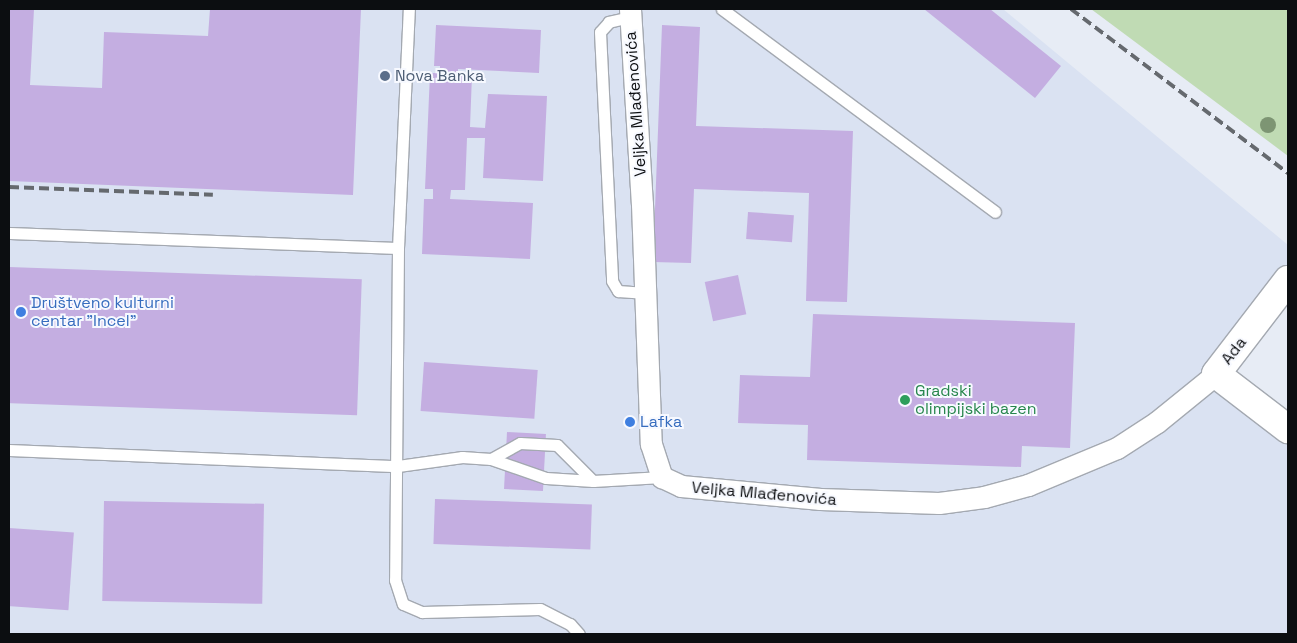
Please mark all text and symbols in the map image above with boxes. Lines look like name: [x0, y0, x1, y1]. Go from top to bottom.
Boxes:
street label: Veljka Mlađenovića: [621, 31, 651, 177]
place label: Nova Banka: [395, 66, 484, 86]
marker: Nova Banka: [379, 70, 391, 82]
place label: Društveno kulturni centar "Incel": [31, 293, 174, 331]
marker: Društveno kulturni centar "Incel": [15, 306, 27, 318]
street label: Ada: [1217, 333, 1251, 369]
place label: Gradski olimpijski bazen: [915, 381, 1037, 419]
marker: Gradski olimpijski bazen: [899, 394, 911, 406]
place label: Lafka: [640, 412, 682, 432]
marker: Lafka: [624, 416, 636, 428]
street label: Veljka Mlađenovića: [691, 478, 837, 510]

